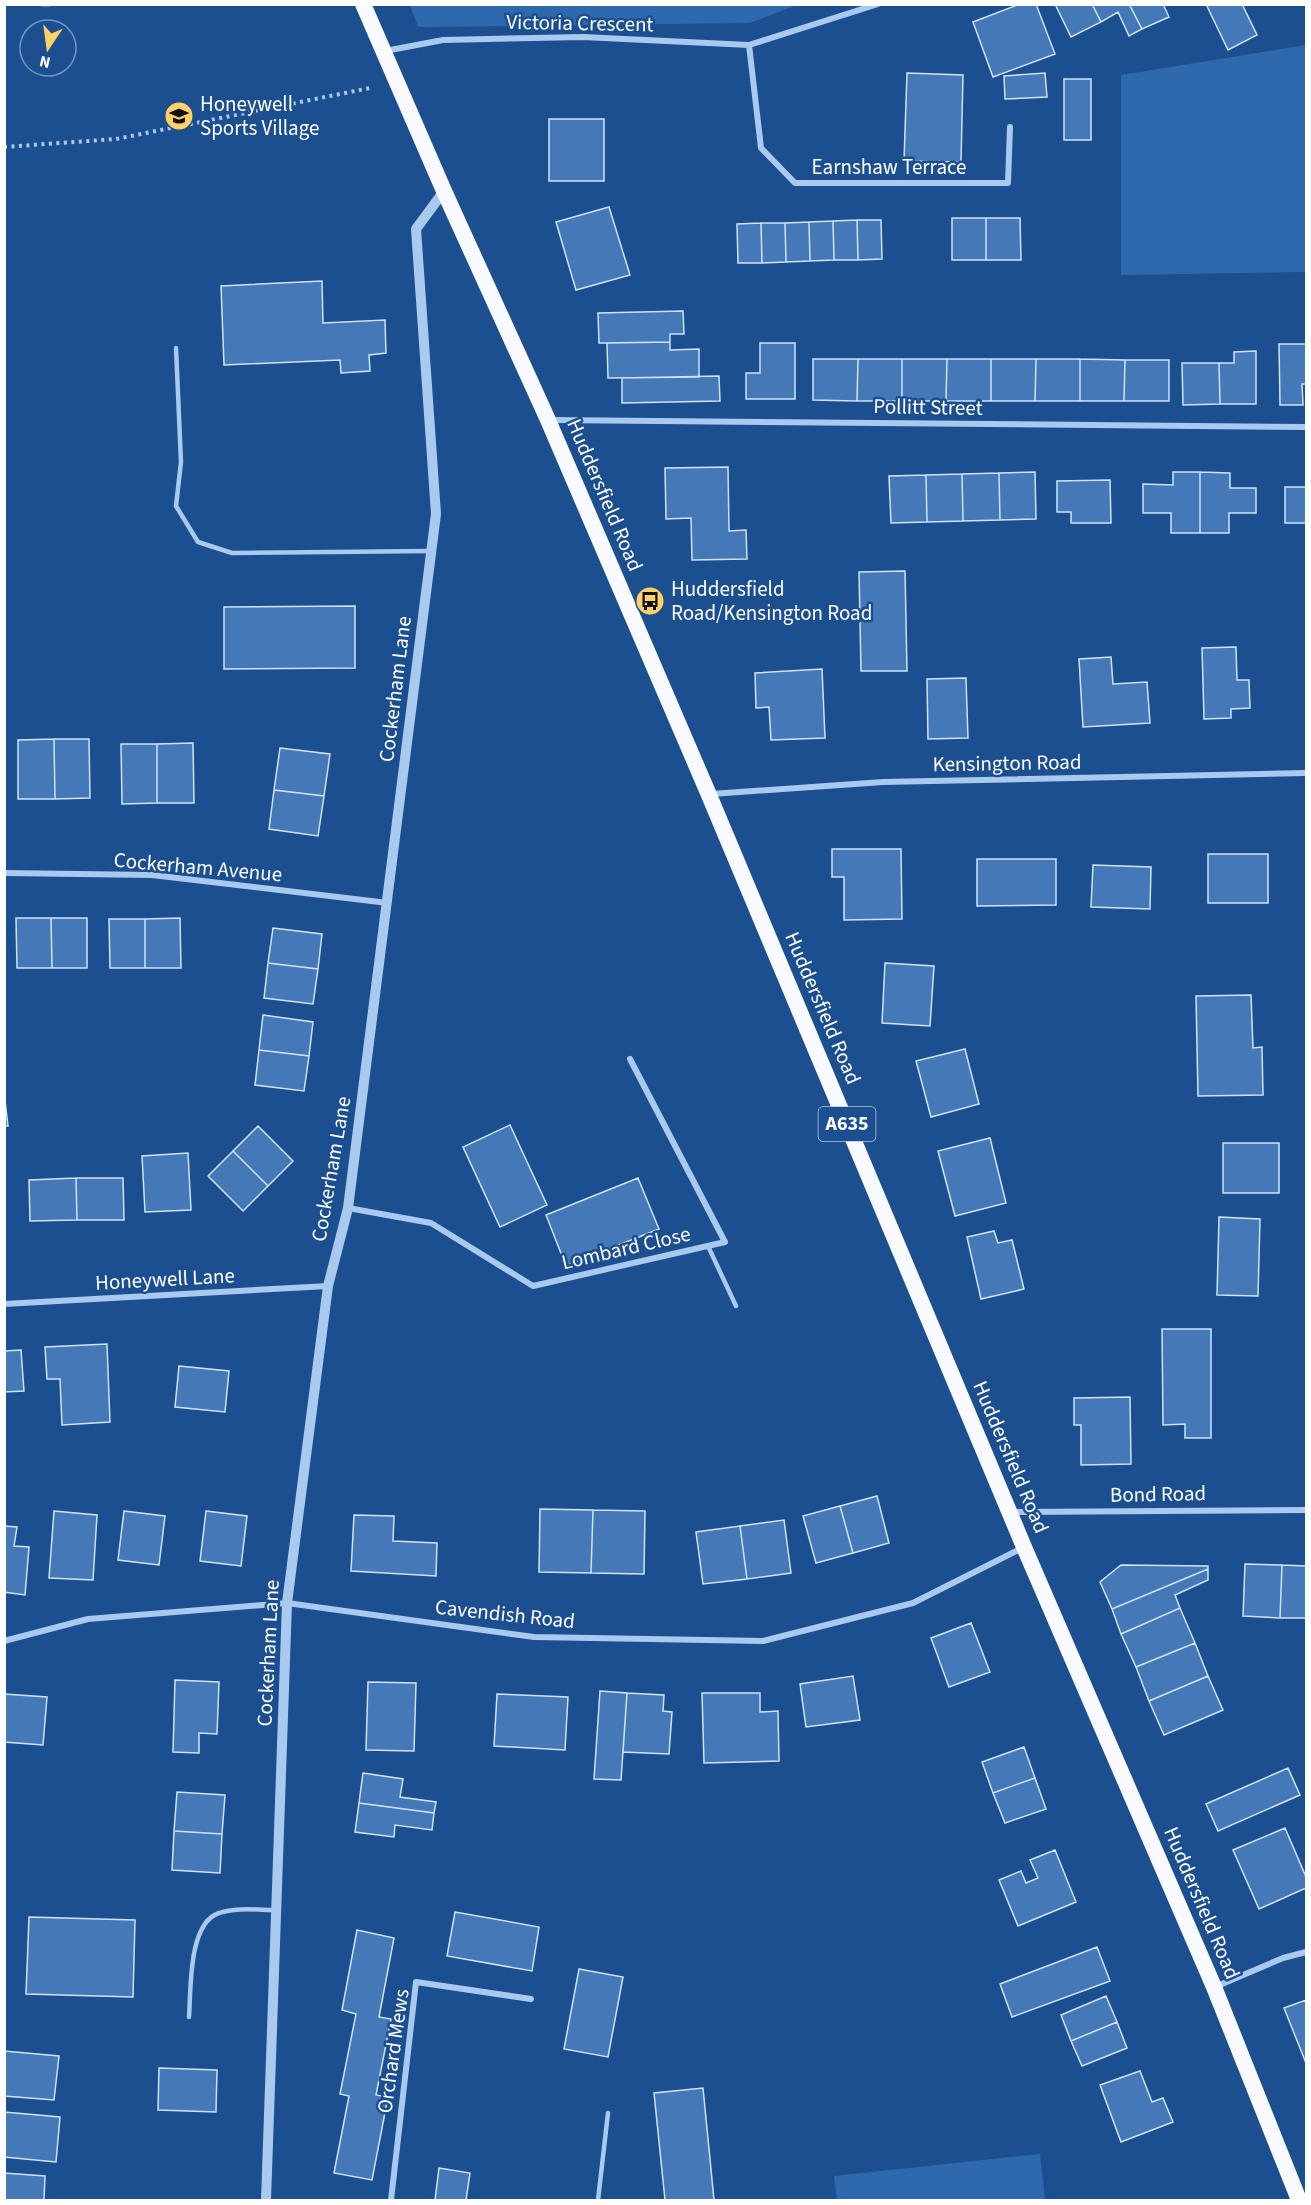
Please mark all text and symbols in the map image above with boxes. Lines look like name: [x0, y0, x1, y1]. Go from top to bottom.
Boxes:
street label: Victoria Crescent: [506, 7, 654, 39]
north arrow: [18, 18, 78, 78]
text: N: [37, 50, 53, 74]
place label: Honeywell Sports Village: [200, 89, 319, 143]
school or university icon: Honeywell Sports Village: [163, 100, 195, 132]
street label: Earnshaw Terrace: [811, 152, 967, 182]
street label: Pollitt Street: [873, 391, 983, 423]
street label: Huddersfield Road: [559, 414, 651, 576]
place label: Huddersfield Road/Kensington Road: [671, 574, 872, 628]
bus stop icon: Huddersfield Road/Kensington Road: [634, 585, 666, 617]
street label: Cockerham Lane: [371, 614, 419, 764]
street label: Kensington Road: [932, 747, 1082, 779]
street label: Cockerham Avenue: [113, 845, 283, 889]
street label: Huddersfield Road: [777, 927, 869, 1089]
street label: Cockerham Lane: [303, 1094, 359, 1244]
road number: A635: [818, 1107, 876, 1141]
street label: Lombard Close: [559, 1219, 693, 1277]
street label: Honeywell Lane: [94, 1260, 236, 1298]
street label: Huddersfield Road: [965, 1376, 1057, 1538]
street label: Bond Road: [1110, 1478, 1206, 1510]
street label: Cockerham Lane: [249, 1579, 287, 1727]
street label: Cavendish Road: [434, 1592, 576, 1636]
street label: Huddersfield Road: [1156, 1822, 1248, 1984]
street label: Orchard Mews: [369, 1987, 417, 2115]

